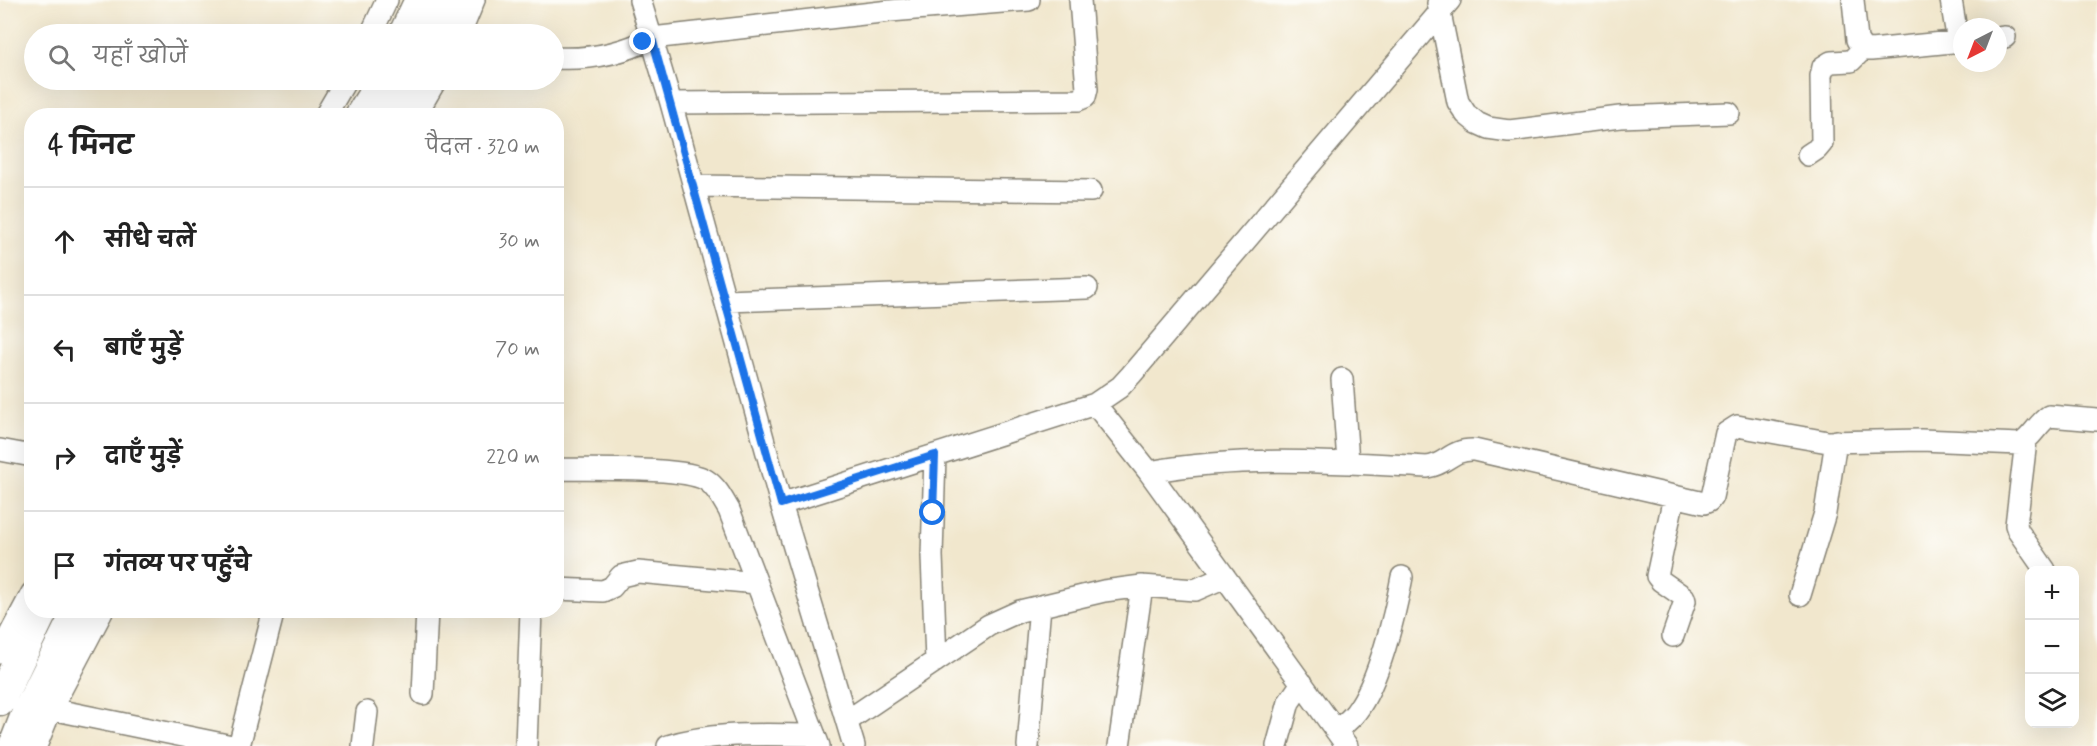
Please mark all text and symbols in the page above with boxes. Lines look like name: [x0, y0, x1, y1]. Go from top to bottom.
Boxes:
north arrow: [1953, 18, 2007, 72]
search box: [24, 24, 564, 90]
route end: [629, 28, 655, 54]
icon: search: [45, 41, 78, 74]
text: यहाँ खोजें: [93, 43, 188, 71]
text: 4 मिनट: [48, 130, 133, 164]
text: पैदल · 320 m: [425, 134, 540, 161]
icon: ahead: [48, 225, 81, 258]
text: सीधे चलें: [105, 227, 195, 255]
text: 30 m: [498, 228, 540, 255]
icon: left: [48, 333, 81, 366]
text: बाएँ मुड़ें: [105, 335, 183, 363]
text: 70 m: [495, 336, 540, 363]
icon: right: [48, 441, 81, 474]
text: दाएँ मुड़ें: [105, 443, 182, 471]
text: 220 m: [486, 444, 540, 471]
route start: [919, 499, 945, 525]
icon: arrive: [48, 549, 81, 582]
text: गंतव्य पर पहुँचे: [105, 551, 251, 579]
map controls: [2025, 566, 2079, 728]
button: +: [2025, 566, 2079, 620]
button: −: [2025, 620, 2079, 674]
button: layers: [2025, 674, 2079, 728]

